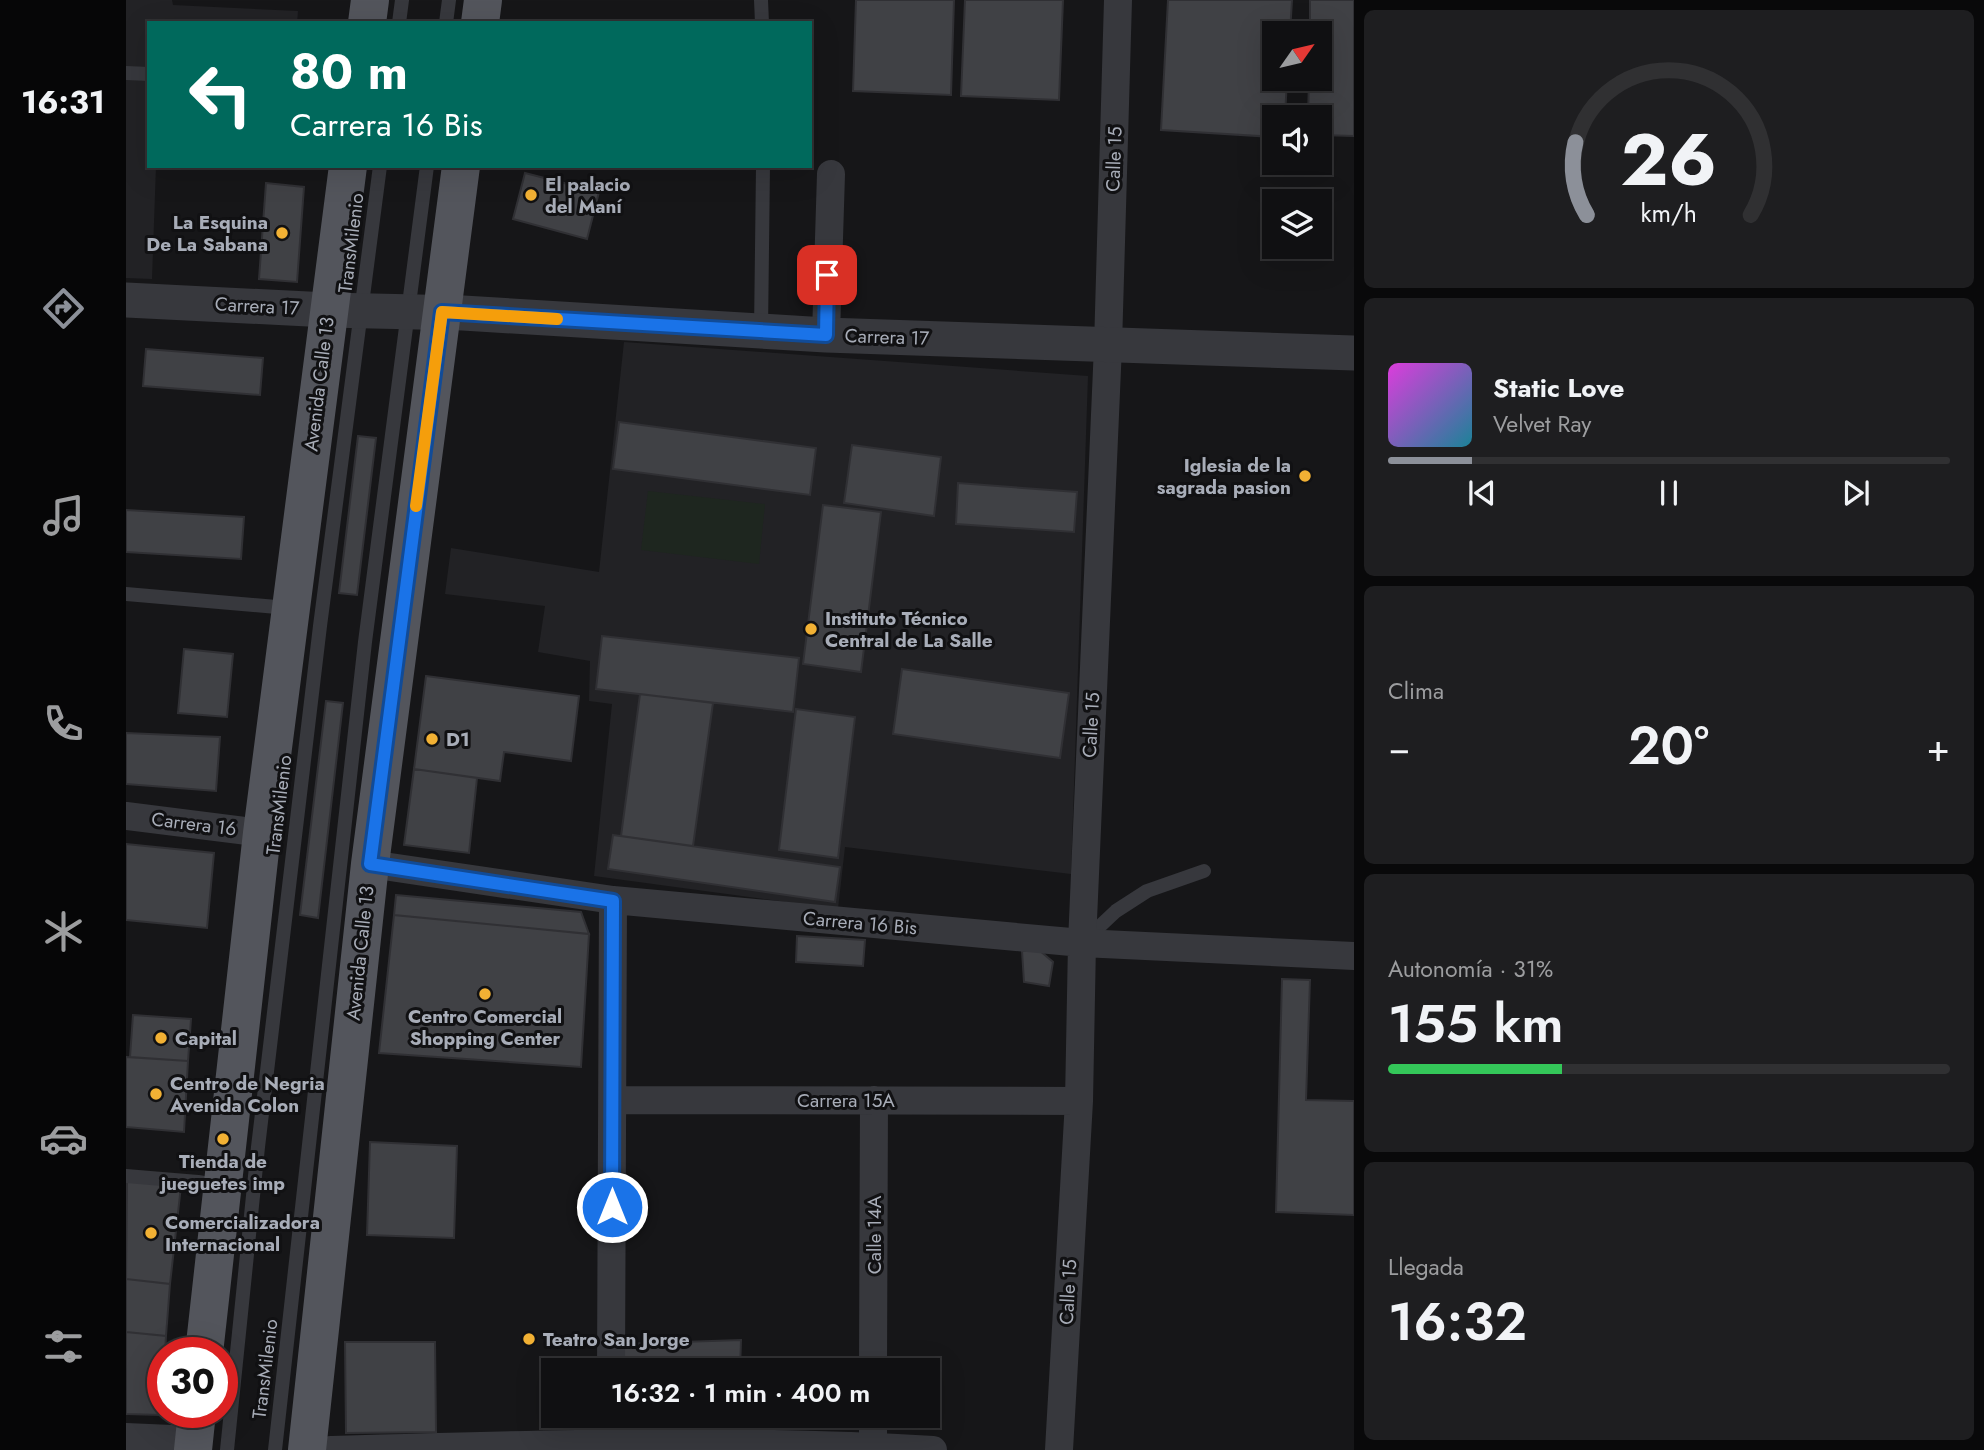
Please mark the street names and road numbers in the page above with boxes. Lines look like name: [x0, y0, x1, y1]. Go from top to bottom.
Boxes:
street label: Calle 15: [1099, 126, 1129, 192]
street label: TransMilenio: [331, 192, 371, 294]
street label: Carrera 17: [214, 290, 300, 322]
street label: Avenida Calle 13: [297, 315, 341, 453]
street label: Carrera 17: [844, 322, 930, 352]
street label: Calle 15: [1076, 692, 1106, 758]
street label: TransMilenio: [259, 754, 299, 856]
street label: Carrera 16: [150, 805, 238, 843]
street label: Avenida Calle 13: [340, 884, 380, 1022]
street label: Carrera 16 Bis: [802, 905, 919, 941]
street label: Carrera 15A: [797, 1087, 895, 1114]
street label: Calle 14A: [861, 1195, 888, 1274]
street label: Calle 15: [1053, 1259, 1083, 1325]
street label: TransMilenio: [245, 1318, 285, 1420]

